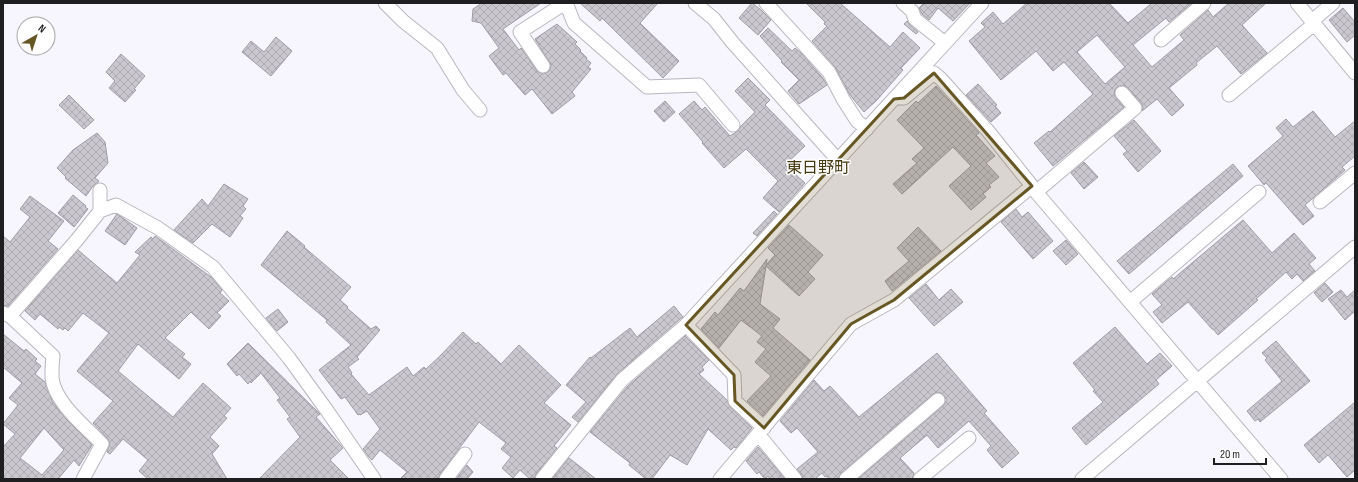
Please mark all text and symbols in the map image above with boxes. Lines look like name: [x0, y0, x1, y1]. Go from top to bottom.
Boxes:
north arrow: [16, 16, 56, 56]
text: N: [36, 22, 48, 36]
district label: 東日野町: [786, 159, 850, 178]
scale bar: [1214, 440, 1266, 466]
text: 20 m: [1220, 447, 1240, 462]

